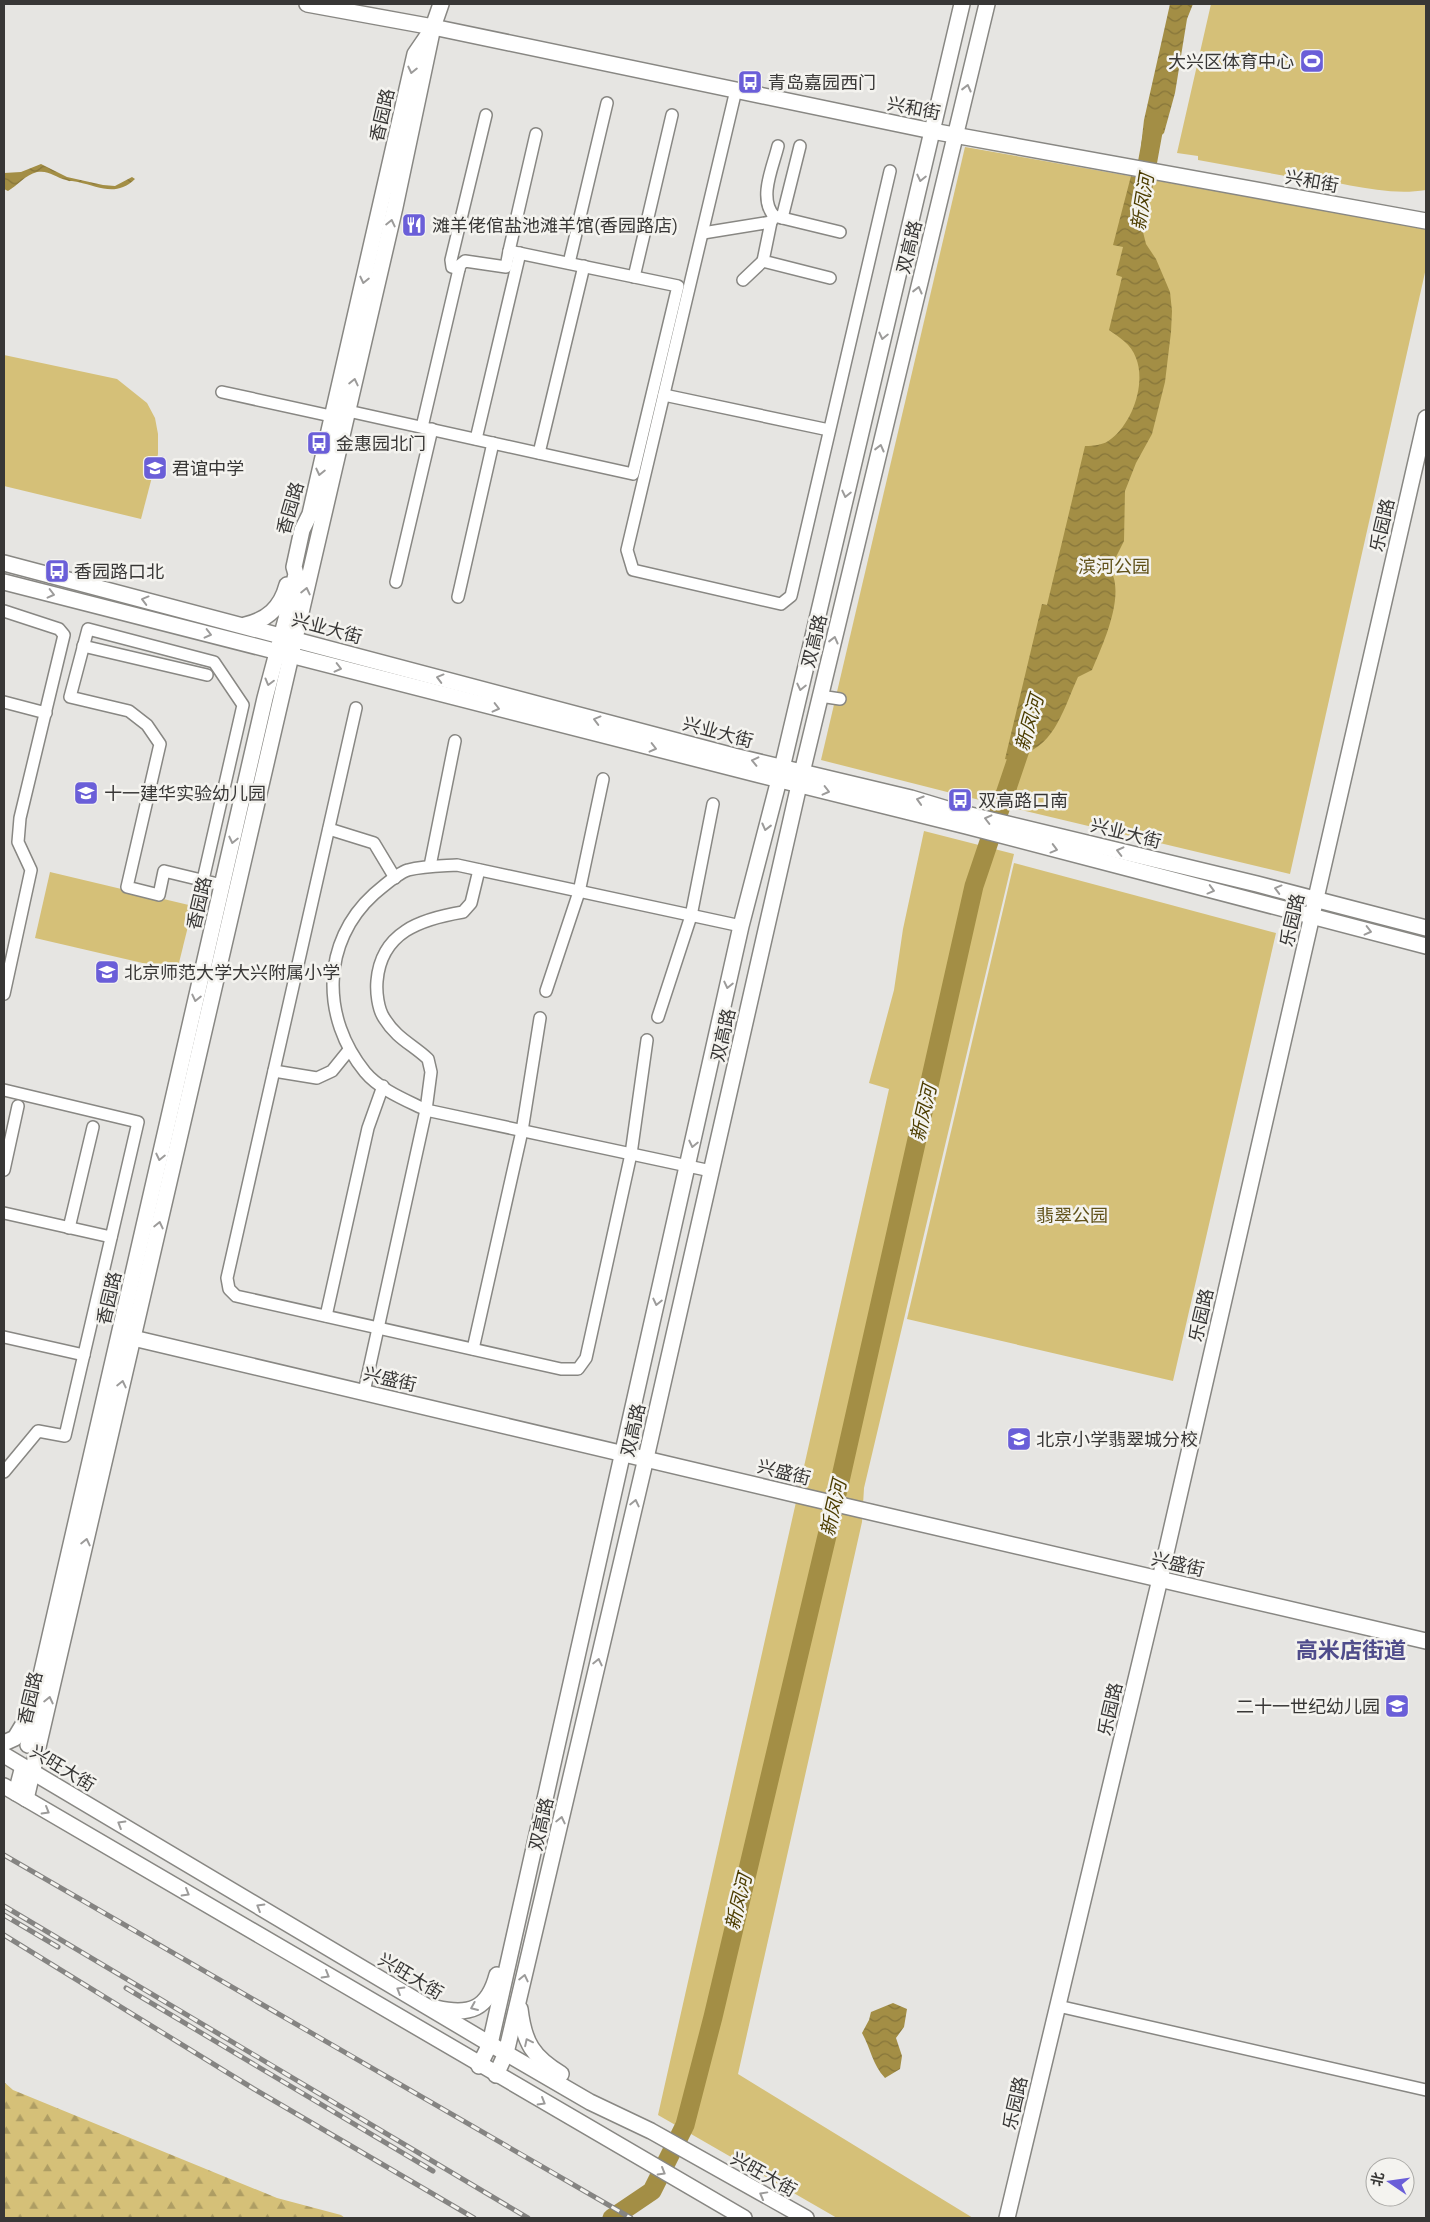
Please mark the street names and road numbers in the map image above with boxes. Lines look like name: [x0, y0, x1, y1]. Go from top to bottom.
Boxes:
street label: 香园路: [365, 86, 399, 144]
street label: 兴和街: [885, 92, 943, 124]
street label: 兴和街: [1283, 165, 1341, 197]
street label: 双高路: [891, 218, 927, 276]
street label: 香园路: [272, 479, 308, 537]
street label: 乐园路: [1365, 496, 1399, 554]
street label: 兴业大街: [289, 608, 365, 648]
street label: 双高路: [796, 612, 832, 670]
street label: 兴业大街: [680, 712, 756, 752]
street label: 兴业大街: [1088, 813, 1164, 853]
street label: 香园路: [182, 874, 216, 932]
street label: 乐园路: [1275, 891, 1309, 949]
street label: 双高路: [706, 1006, 740, 1064]
street label: 香园路: [92, 1269, 126, 1327]
street label: 乐园路: [1184, 1286, 1218, 1344]
street label: 兴盛街: [361, 1362, 419, 1396]
street label: 双高路: [616, 1401, 650, 1459]
street label: 兴盛街: [755, 1454, 813, 1490]
street label: 兴盛街: [1149, 1547, 1207, 1581]
street label: 香园路: [13, 1669, 47, 1727]
street label: 乐园路: [1093, 1680, 1127, 1738]
street label: 兴旺大街: [26, 1740, 100, 1796]
street label: 双高路: [524, 1795, 558, 1853]
street label: 兴旺大街: [374, 1948, 448, 2004]
street label: 乐园路: [998, 2074, 1032, 2132]
street label: 兴旺大街: [727, 2146, 801, 2202]

